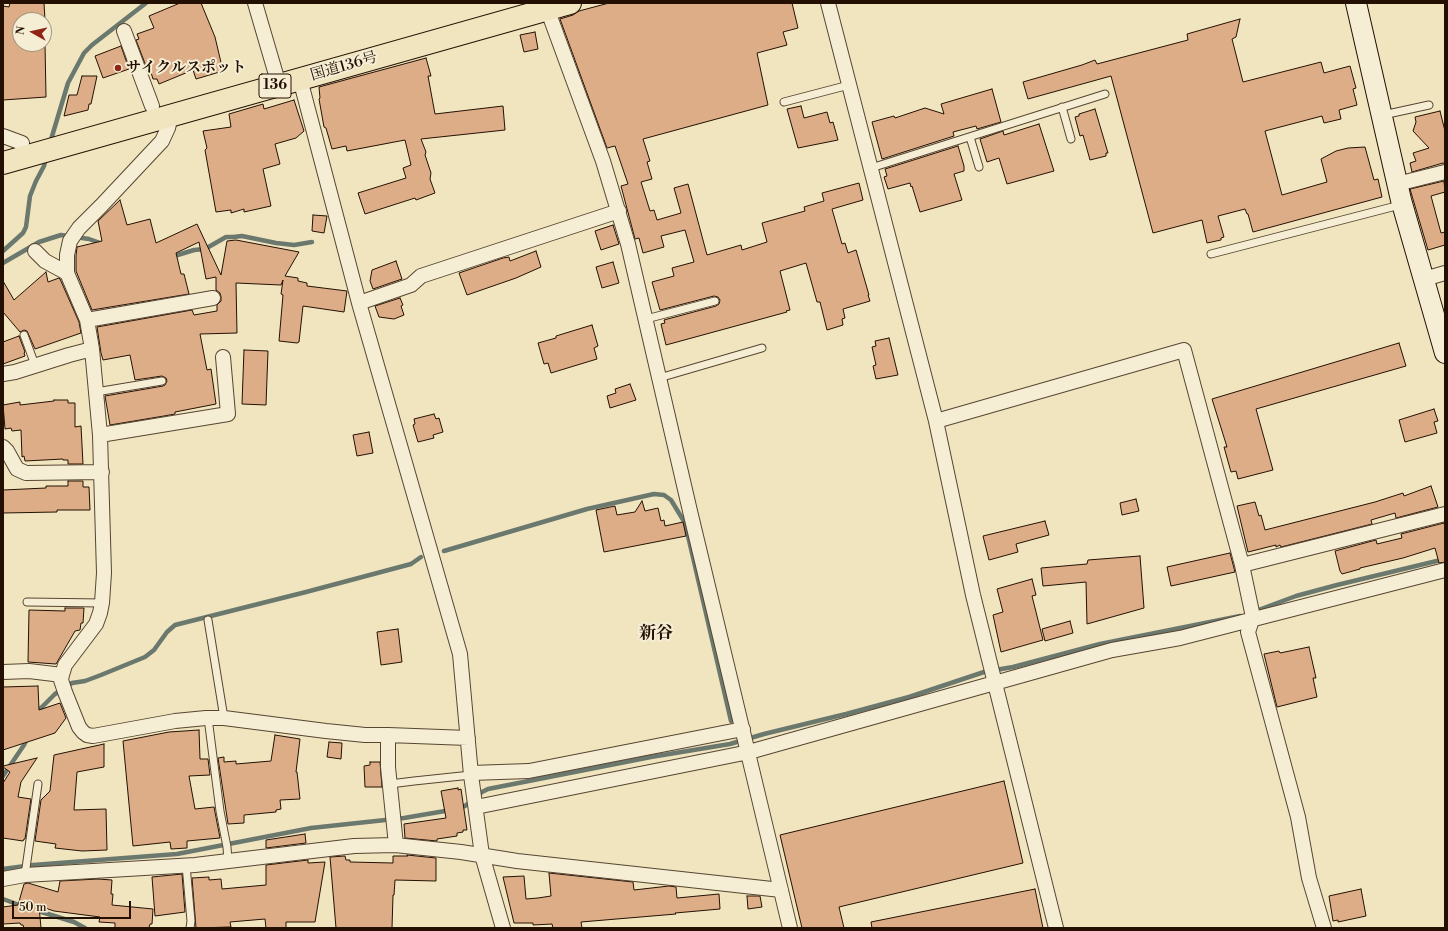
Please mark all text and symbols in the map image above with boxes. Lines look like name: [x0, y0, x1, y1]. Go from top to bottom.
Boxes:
north arrow: [12, 12, 52, 52]
text: N: [14, 25, 29, 36]
street label: 国道136号: [308, 49, 380, 85]
place label: サイクルスポット: [126, 59, 246, 77]
marker: サイクルスポット: [113, 63, 123, 73]
road number: 136: [259, 74, 291, 98]
district label: 新谷: [639, 624, 673, 644]
scale bar: [14, 893, 133, 919]
text: 50 m: [19, 900, 47, 915]

